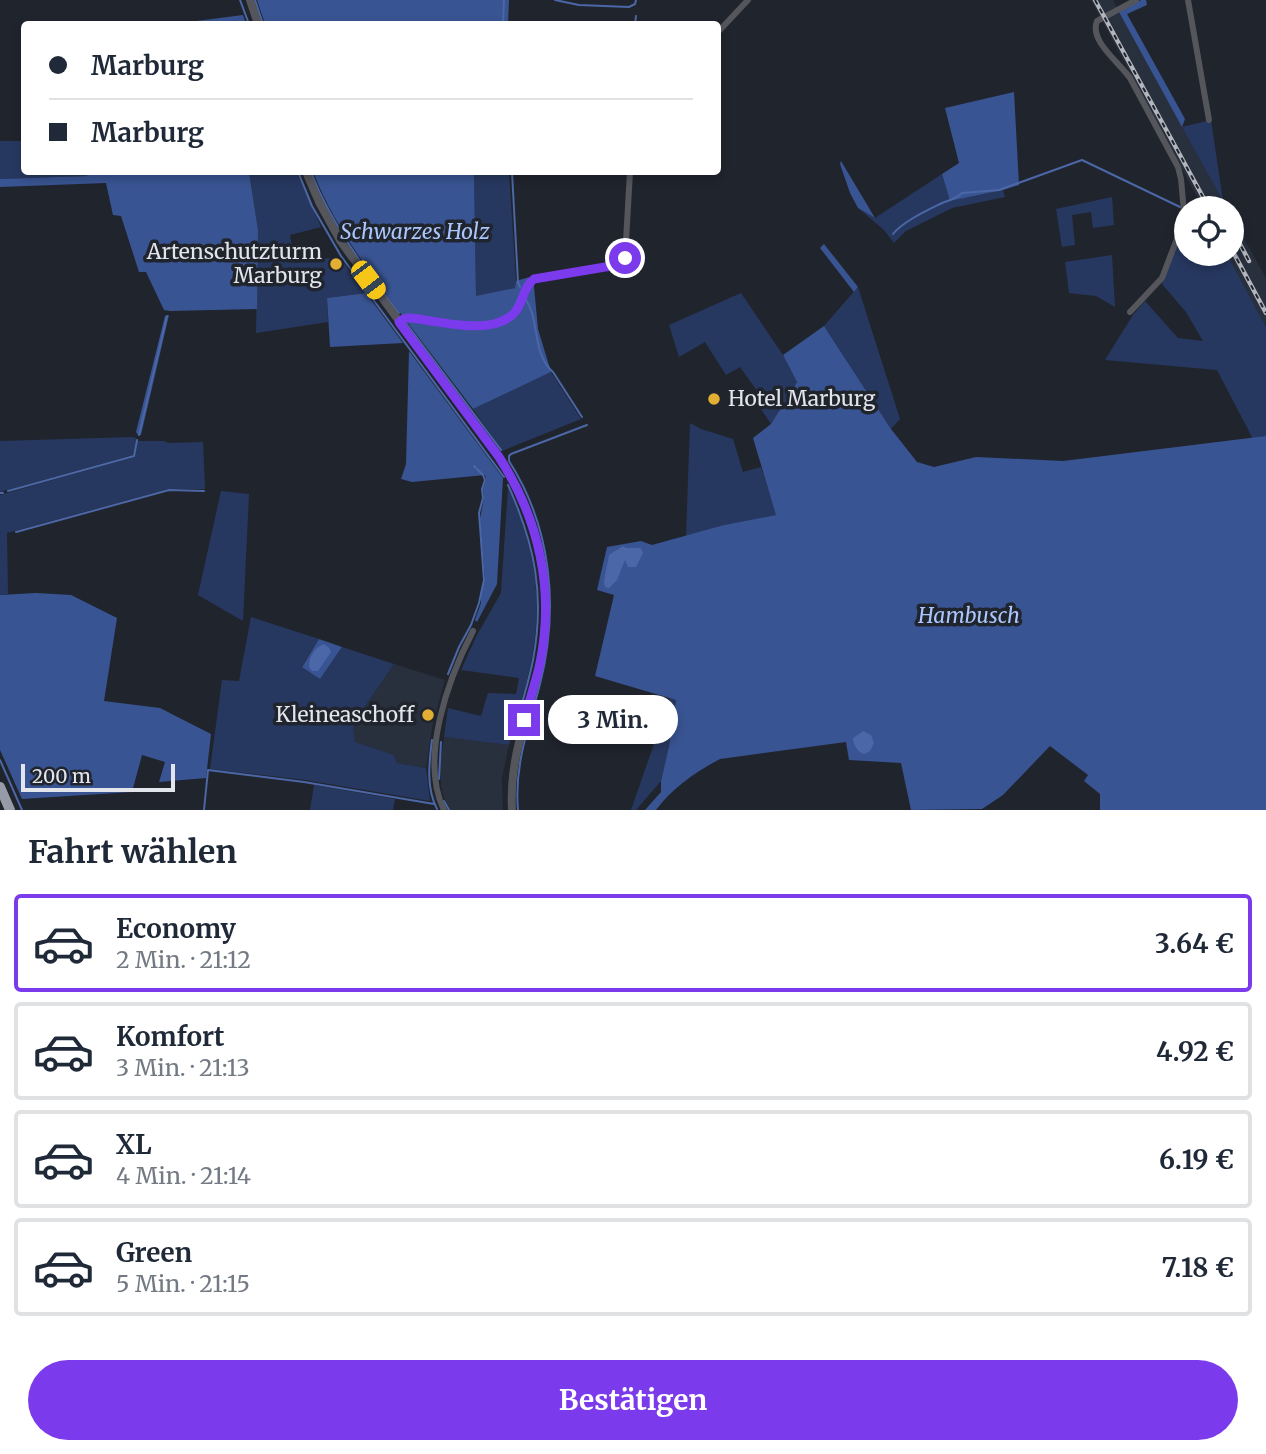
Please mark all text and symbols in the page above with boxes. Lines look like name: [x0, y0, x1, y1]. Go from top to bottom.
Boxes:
text: Marburg: [91, 49, 204, 82]
text: Marburg: [91, 116, 204, 149]
map controls: [1174, 196, 1244, 266]
button: locate: [1174, 196, 1244, 266]
park label: Schwarzes Holz: [340, 218, 490, 245]
place label: Artenschutzturm Marburg: [146, 238, 322, 289]
route start: [609, 242, 641, 274]
marker: Artenschutzturm Marburg: [328, 256, 344, 272]
car: [347, 257, 390, 303]
place label: Hotel Marburg: [728, 385, 876, 412]
marker: Hotel Marburg: [706, 391, 722, 407]
park label: Hambusch: [917, 602, 1020, 629]
callout: 3 Min.: [548, 696, 678, 744]
place label: Kleineaschoff: [275, 701, 415, 728]
route end: [508, 704, 540, 736]
text: 3 Min.: [577, 705, 649, 734]
marker: Kleineaschoff: [420, 707, 436, 723]
scale bar: [21, 761, 175, 793]
text: 200 m: [32, 764, 91, 788]
text: Fahrt wählen: [28, 832, 237, 872]
icon: car: [32, 912, 95, 975]
text: Economy: [116, 912, 236, 945]
text: 3.64 €: [1155, 927, 1234, 960]
text: 2 Min. · 21:12: [116, 945, 251, 974]
icon: car: [32, 1020, 95, 1083]
text: Komfort: [116, 1020, 225, 1053]
text: 4.92 €: [1156, 1035, 1234, 1068]
text: 3 Min. · 21:13: [116, 1053, 250, 1082]
icon: car: [32, 1128, 95, 1191]
text: XL: [116, 1128, 152, 1161]
text: 6.19 €: [1159, 1143, 1234, 1176]
text: 4 Min. · 21:14: [116, 1161, 251, 1190]
icon: car: [32, 1236, 95, 1299]
text: Green: [116, 1236, 192, 1269]
text: 7.18 €: [1161, 1251, 1234, 1284]
text: 5 Min. · 21:15: [116, 1269, 250, 1298]
button: Bestätigen: [28, 1360, 1238, 1440]

